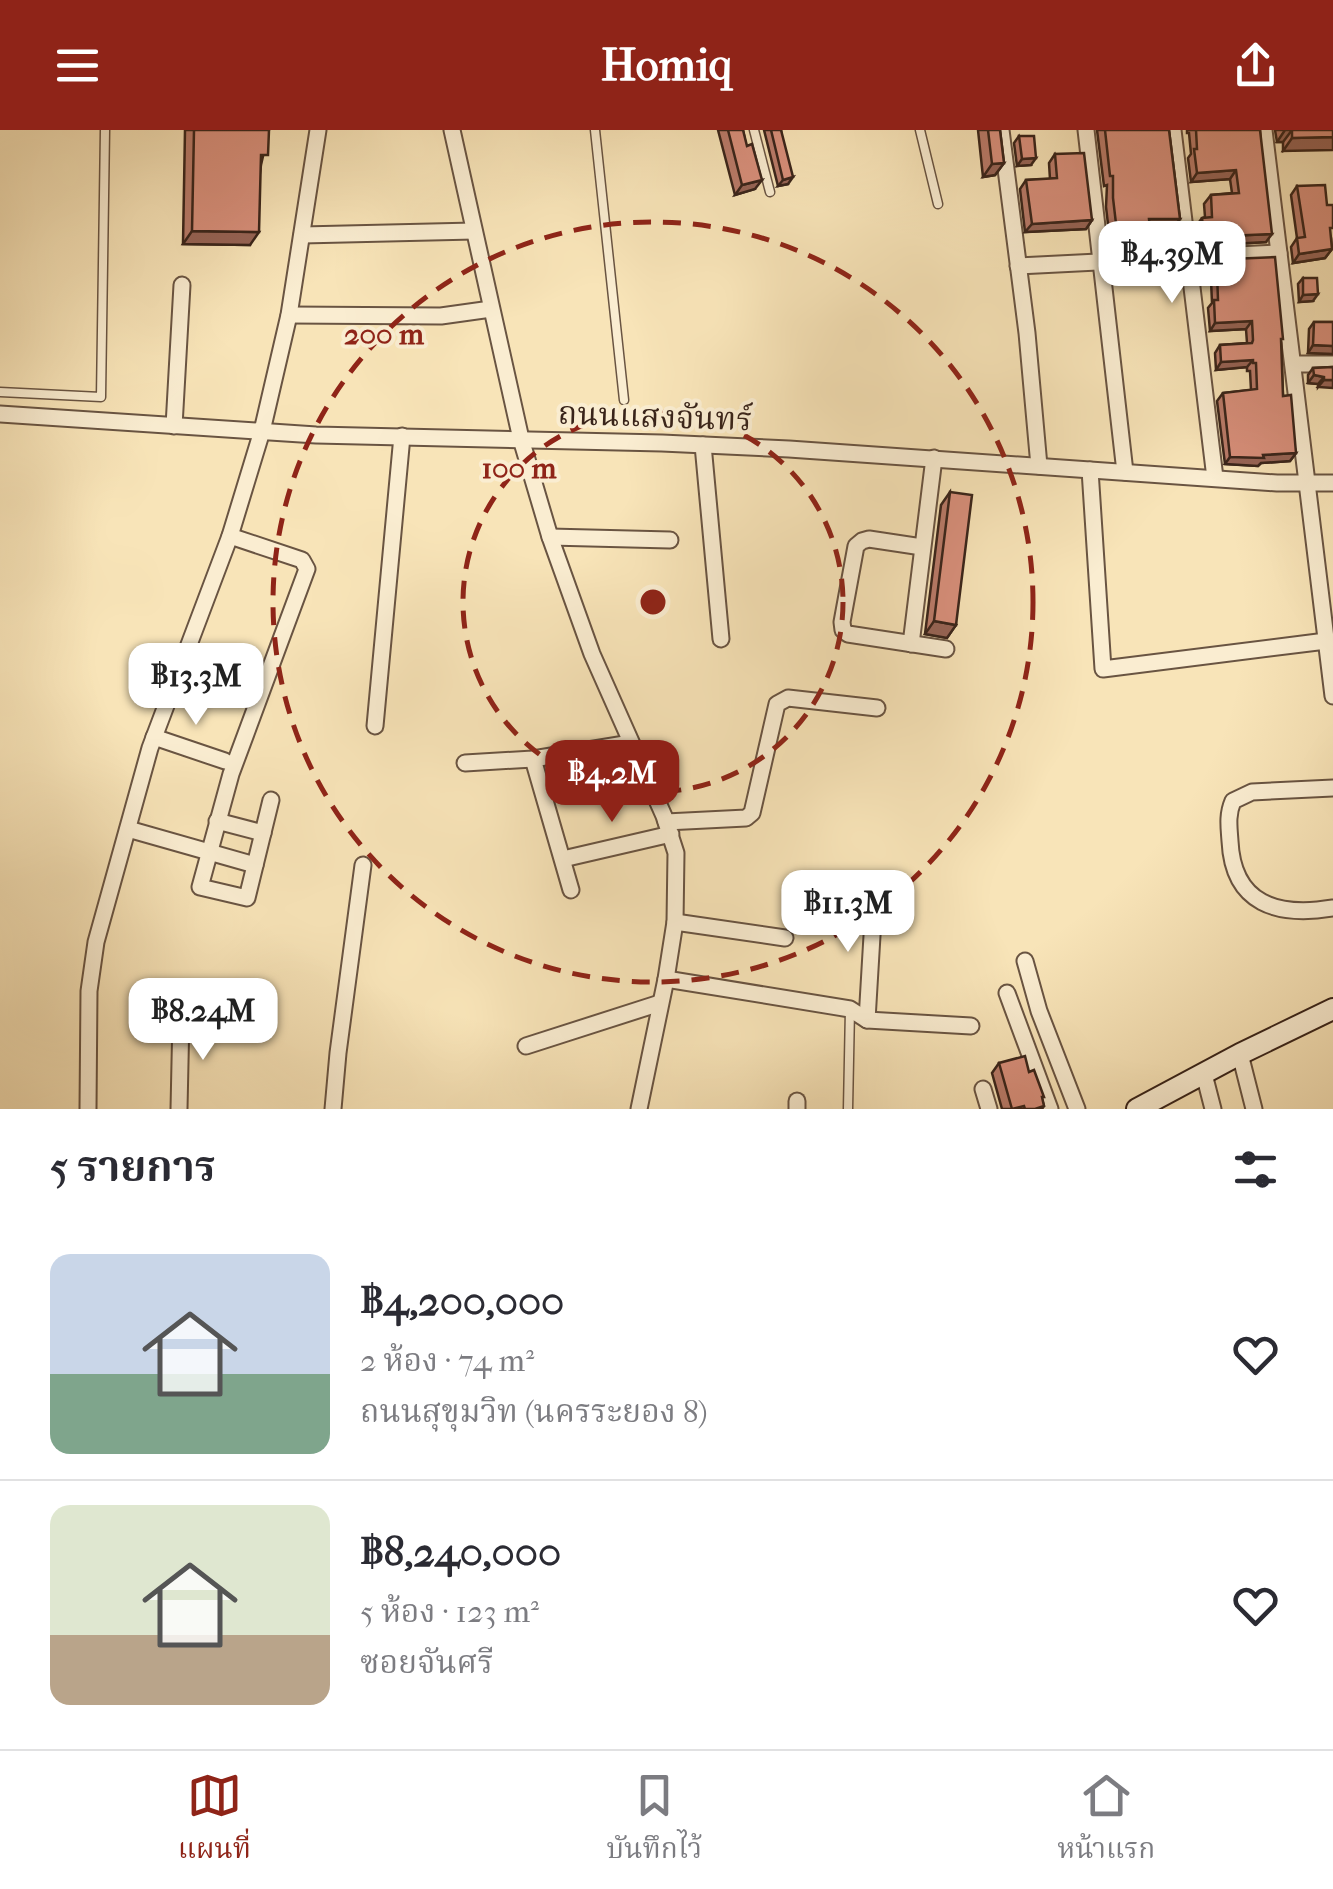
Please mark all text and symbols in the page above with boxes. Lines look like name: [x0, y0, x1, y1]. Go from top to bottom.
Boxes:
icon: menu: [50, 38, 105, 93]
icon: share: [1228, 38, 1283, 93]
text: Homiq: [601, 39, 732, 92]
pin: ฿4.39M: [1091, 221, 1253, 306]
text: ฿4.39M: [1121, 235, 1223, 272]
text: 200 m: [344, 317, 425, 352]
street label: ถนนแสงจันทร์: [557, 395, 754, 438]
text: 100 m: [481, 451, 558, 486]
centre of rings: [635, 584, 671, 620]
pin: ฿13.3M: [115, 643, 277, 728]
text: ฿13.3M: [151, 657, 242, 694]
pin: ฿4.2M: [542, 740, 682, 825]
text: ฿4.2M: [567, 754, 657, 791]
pin: ฿11.3M: [767, 870, 929, 955]
text: ฿11.3M: [803, 884, 893, 921]
pin: ฿8.24M: [122, 978, 284, 1063]
text: ฿8.24M: [151, 992, 255, 1029]
icon: filters: [1228, 1142, 1283, 1197]
text: 5 รายการ: [50, 1143, 216, 1192]
text: ฿4,200,000: [360, 1277, 564, 1326]
icon: home: [130, 1294, 250, 1414]
icon: heart: [1228, 1327, 1283, 1382]
text: 2 ห้อง · 74 m²: [360, 1342, 534, 1379]
text: ถนนสุขุมวิท (นครระยอง 8): [360, 1393, 708, 1430]
text: ฿8,240,000: [360, 1528, 561, 1577]
icon: home: [130, 1545, 250, 1665]
icon: heart: [1228, 1578, 1283, 1633]
text: 5 ห้อง · 123 m²: [360, 1593, 539, 1630]
text: ซอยจันศรี: [360, 1644, 493, 1681]
tab: แผนที่: [178, 1768, 251, 1873]
tab: บันทึกไว้: [607, 1768, 702, 1873]
tab: หน้าแรก: [1057, 1768, 1155, 1873]

